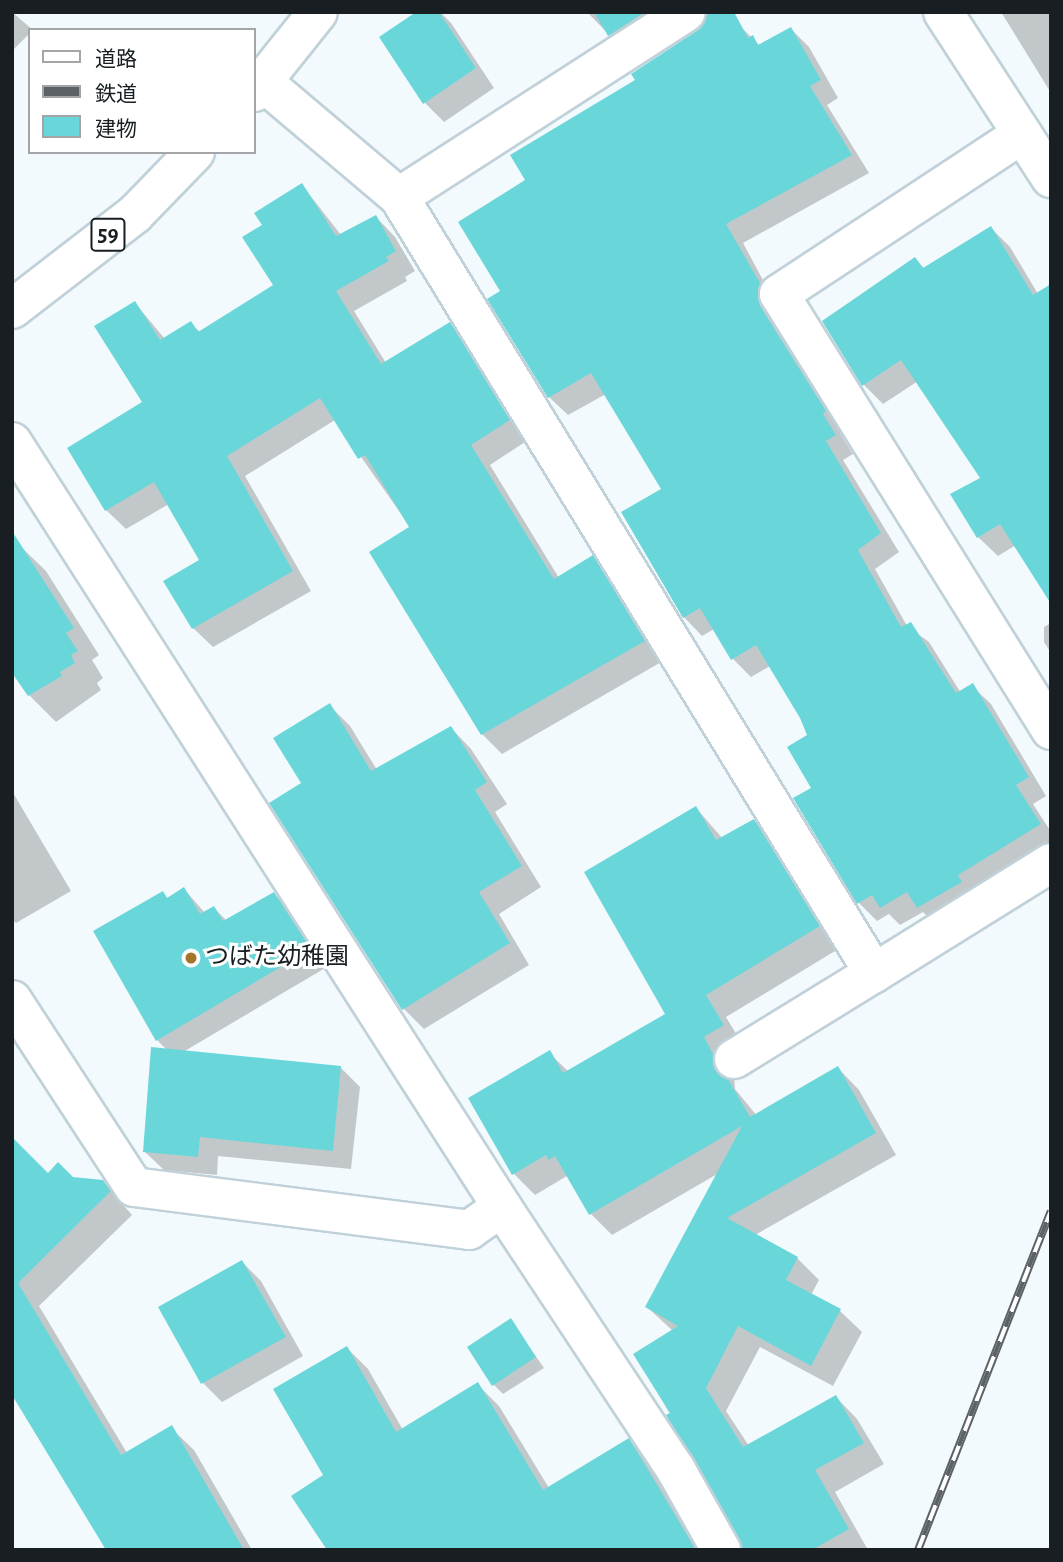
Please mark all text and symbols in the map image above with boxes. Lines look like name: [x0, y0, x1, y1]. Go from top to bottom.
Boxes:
legend: [28, 28, 256, 154]
text: 道路: [95, 49, 137, 70]
text: 鉄道: [95, 84, 137, 105]
text: 建物: [95, 119, 137, 140]
road number: 59: [89, 216, 127, 254]
place label: つばた幼稚園: [205, 944, 349, 972]
marker: つばた幼稚園: [183, 950, 199, 966]

